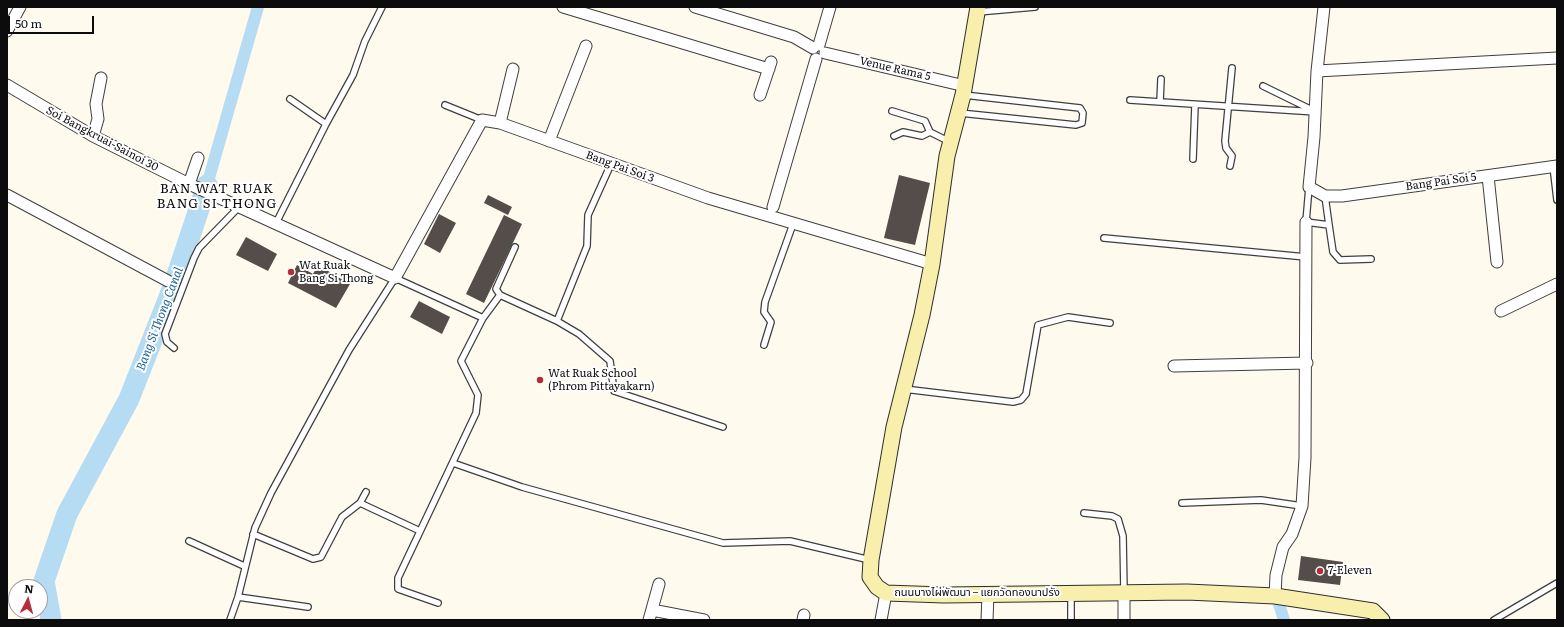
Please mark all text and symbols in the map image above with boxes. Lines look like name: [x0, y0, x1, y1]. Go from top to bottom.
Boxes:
scale bar: [10, 8, 96, 34]
text: 50 m: [15, 14, 42, 32]
street label: Venue Rama 5: [858, 54, 932, 84]
street label: Soi Bangkruai-Sainoi 30: [44, 104, 160, 174]
street label: Bang Pai Soi 3: [584, 148, 656, 186]
street label: Bang Pai Soi 5: [1405, 170, 1477, 194]
district label: BAN WAT RUAK BANG SI THONG: [157, 181, 277, 212]
place label: Wat Ruak Bang Si Thong: [299, 259, 373, 285]
water label: Bang Si Thong Canal: [134, 265, 186, 373]
marker: Wat Ruak Bang Si Thong: [286, 267, 296, 277]
place label: Wat Ruak School (Phrom Pittayakarn): [548, 367, 655, 393]
marker: Wat Ruak School (Phrom Pittayakarn): [535, 375, 545, 385]
place label: 7-Eleven: [1328, 564, 1372, 578]
marker: 7-Eleven: [1315, 566, 1325, 576]
north arrow: [8, 579, 48, 619]
text: N: [24, 580, 35, 596]
street label: ถนนบางไผ่พัฒนา – แยกวัดทองนาปรัง: [894, 586, 1060, 600]

